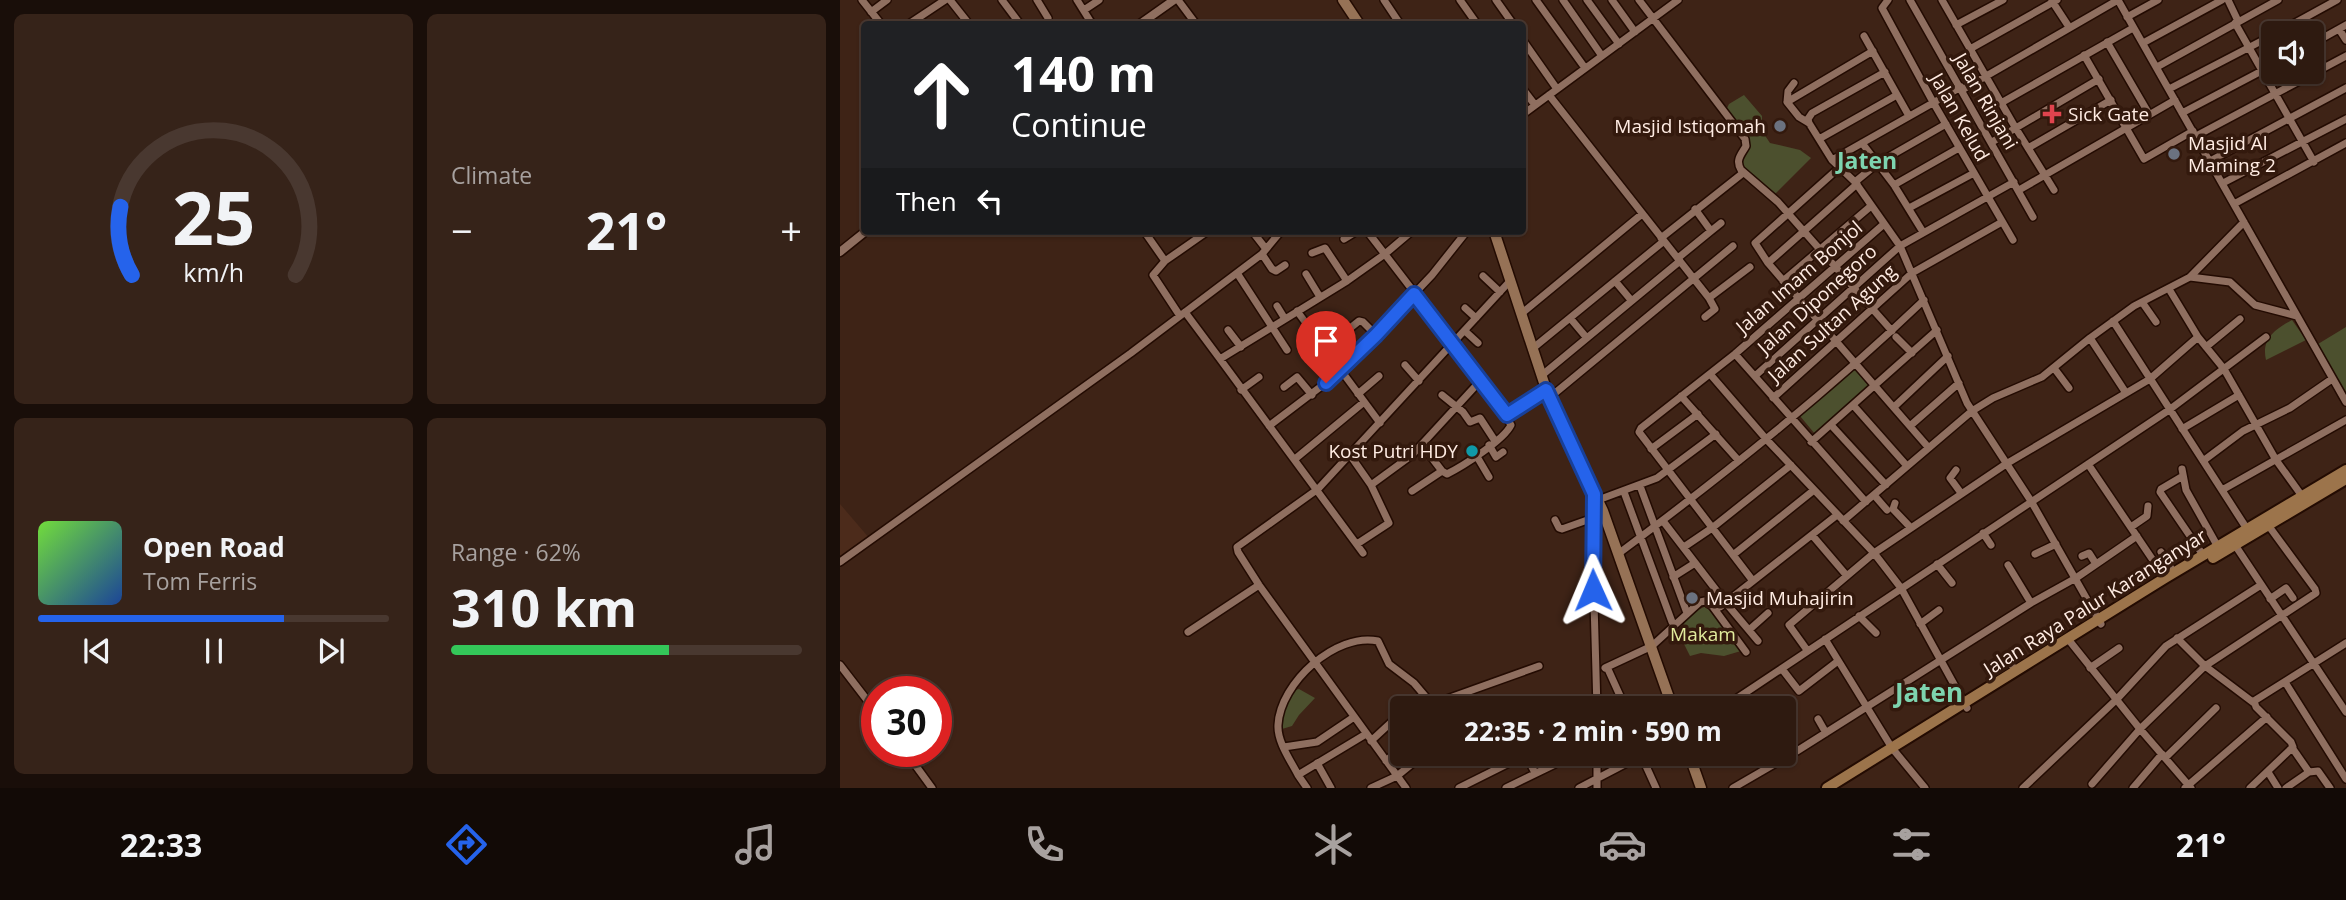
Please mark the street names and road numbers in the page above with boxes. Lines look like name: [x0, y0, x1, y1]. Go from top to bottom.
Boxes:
street label: Jalan Rinjani: [1947, 46, 2024, 154]
street label: Jalan Kelud: [1923, 66, 1996, 166]
street label: Jalan Imam Bonjol: [1729, 215, 1868, 341]
street label: Jalan Diponegoro: [1750, 238, 1882, 361]
street label: Jalan Sultan Agung: [1761, 258, 1902, 389]
street label: Jalan Raya Palur Karanganyar: [1977, 522, 2212, 683]

